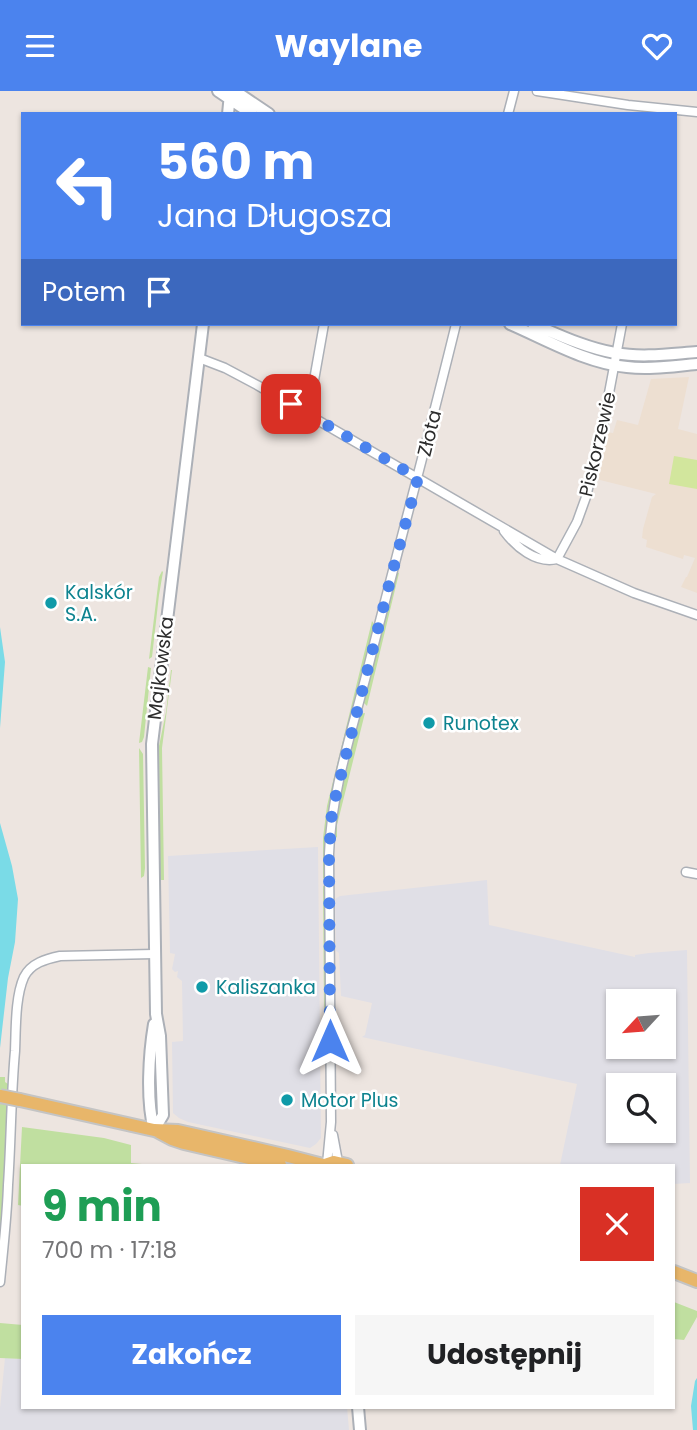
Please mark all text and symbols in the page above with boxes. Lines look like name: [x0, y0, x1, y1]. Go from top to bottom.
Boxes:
text: Waylane: [274, 23, 423, 68]
icon: menu: [21, 27, 59, 65]
icon: heart: [638, 27, 676, 65]
text: 560 m: [157, 128, 314, 196]
icon: left: [42, 140, 133, 231]
text: Jana Długosza: [157, 193, 392, 238]
icon: arrive: [140, 273, 178, 311]
text: Potem: [42, 274, 126, 310]
pin: [261, 374, 321, 434]
icon: arrive: [272, 385, 310, 423]
street label: Piskorzewie: [572, 389, 623, 499]
street label: Złota: [411, 407, 448, 459]
place label: Kalskór S.A.: [65, 579, 133, 628]
marker: Kalskór S.A.: [43, 595, 59, 611]
street label: Majkowska: [141, 615, 180, 721]
place label: Runotex: [443, 710, 519, 737]
marker: Runotex: [421, 715, 437, 731]
place label: Kaliszanka: [216, 974, 316, 1001]
marker: Kaliszanka: [194, 979, 210, 995]
north arrow: [606, 989, 676, 1059]
map controls: [606, 989, 676, 1143]
position arrow: [293, 1004, 367, 1078]
button: search: [606, 1073, 676, 1143]
place label: Motor Plus: [301, 1087, 399, 1114]
marker: Motor Plus: [279, 1092, 295, 1108]
text: 9 min: [42, 1177, 162, 1236]
button: close: [580, 1187, 654, 1261]
text: 700 m · 17:18: [42, 1234, 177, 1266]
button: Zakończ: [42, 1315, 341, 1395]
button: Udostępnij: [355, 1315, 654, 1395]

